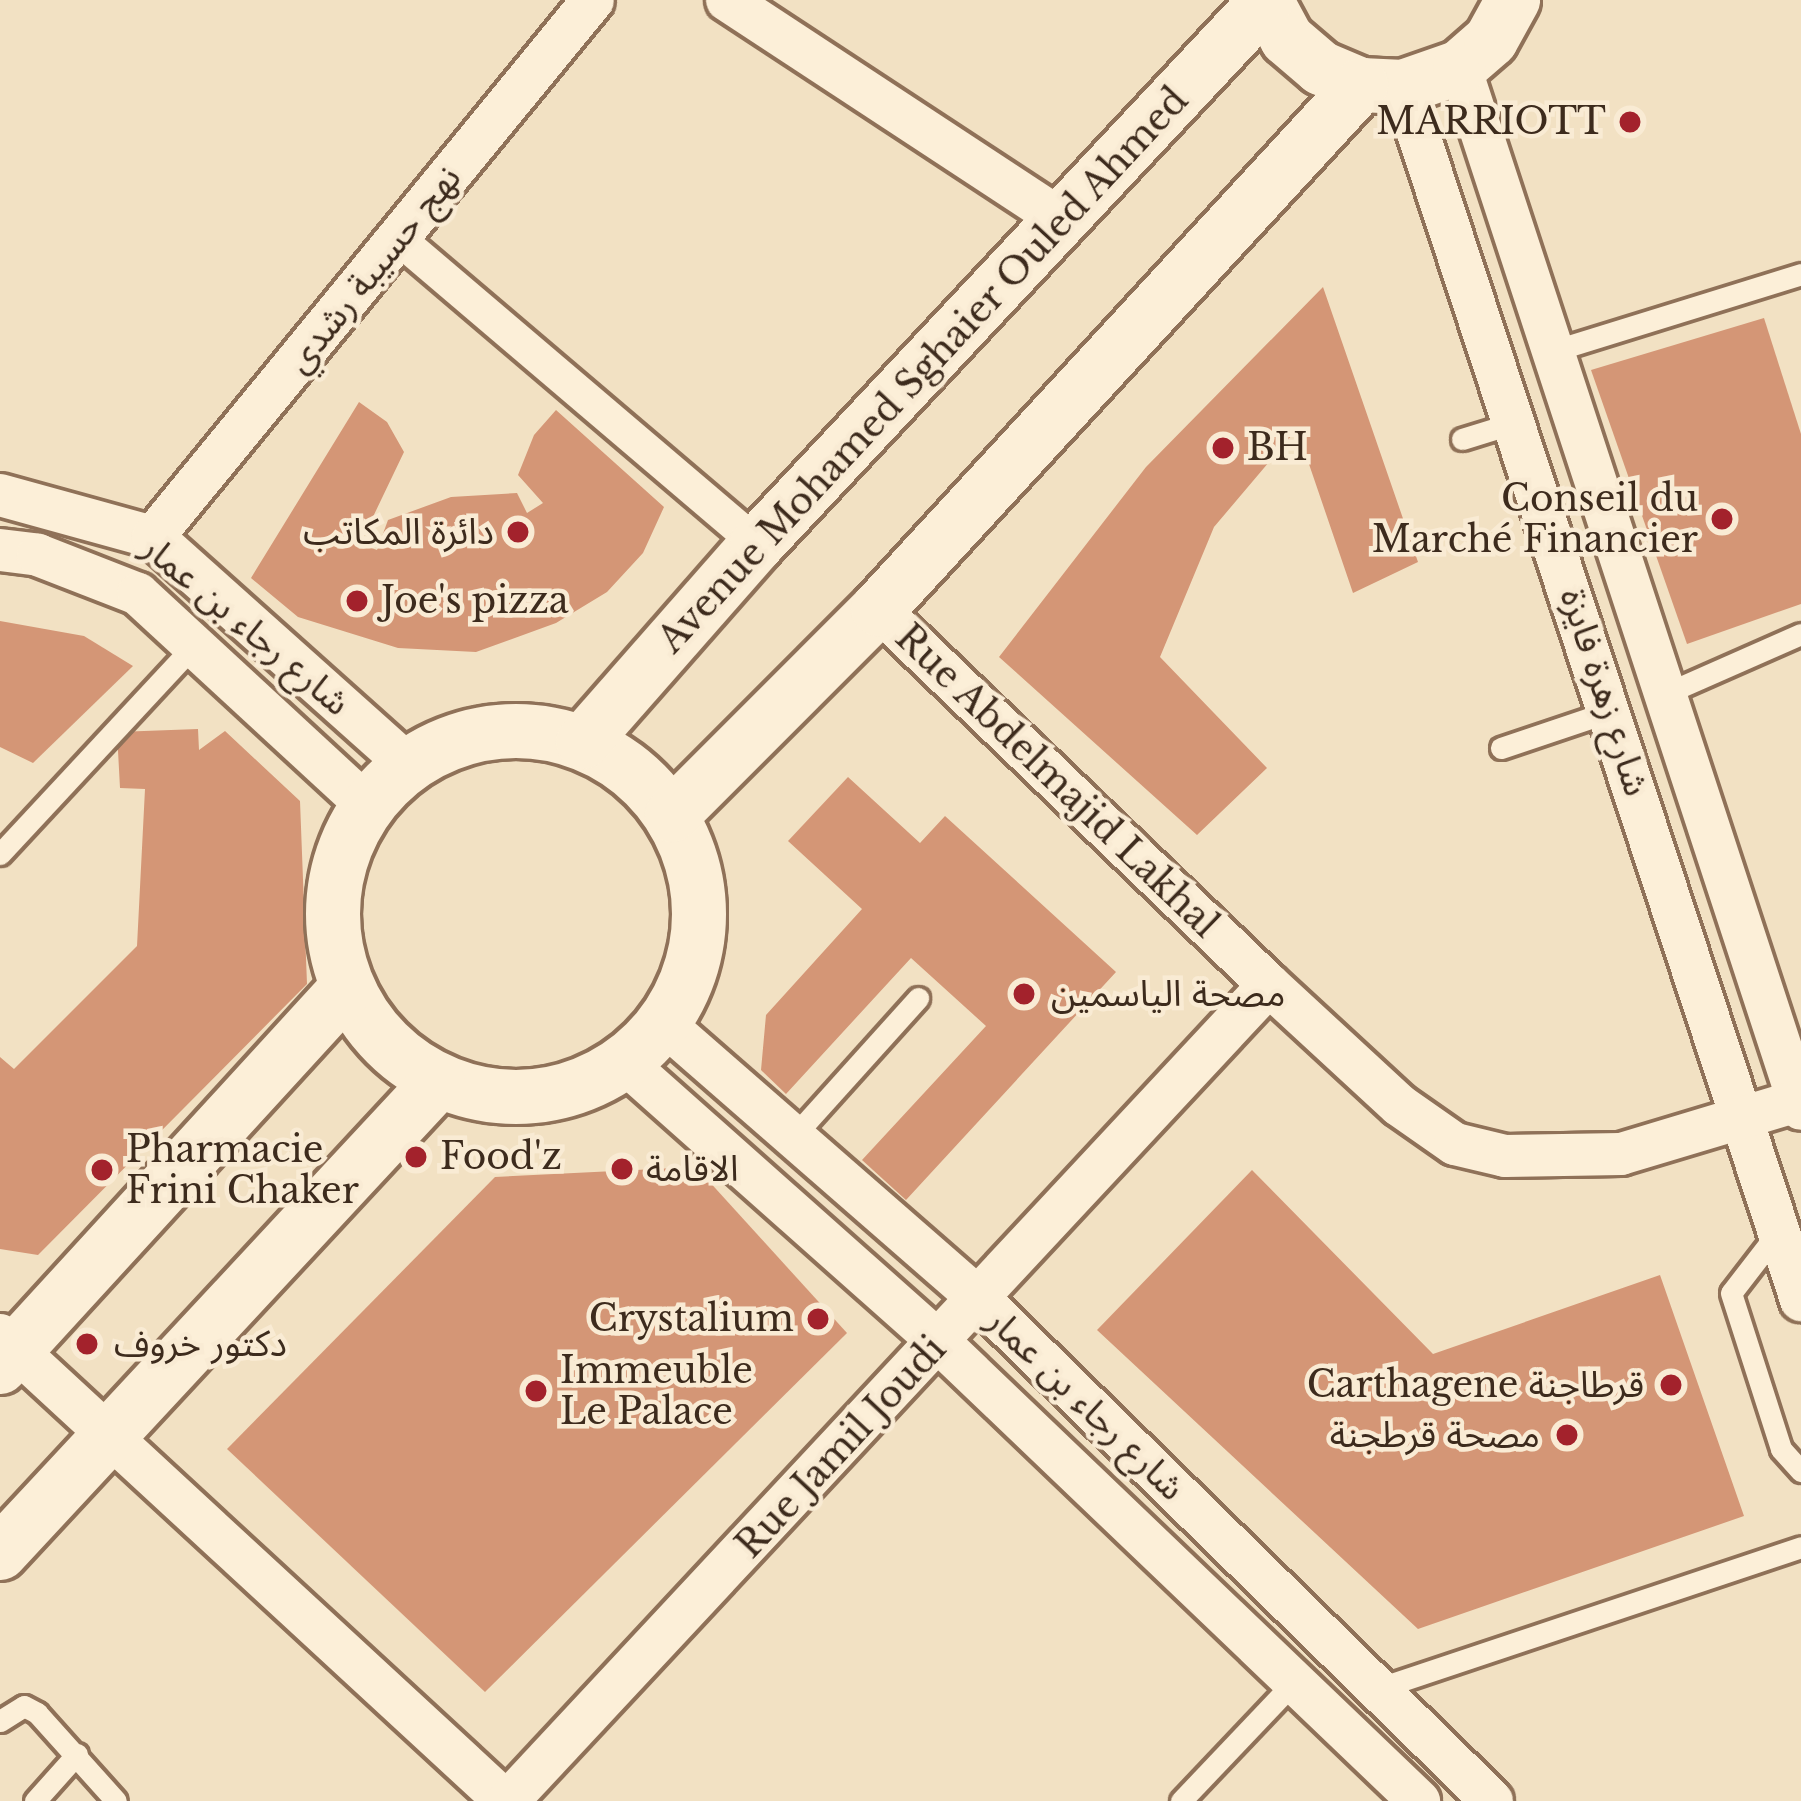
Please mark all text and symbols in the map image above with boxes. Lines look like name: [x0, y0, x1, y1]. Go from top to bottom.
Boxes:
street label: Avenue Mohamed Sghaier Ouled Ahmed: [648, 78, 1198, 662]
place label: MARRIOTT: [1376, 100, 1606, 144]
marker: MARRIOTT: [1617, 109, 1643, 135]
street label: نهج حسيبة رشدي: [276, 157, 470, 381]
place label: BH: [1247, 426, 1308, 470]
marker: BH: [1210, 435, 1236, 461]
place label: Conseil du Marché Financier: [1372, 476, 1698, 561]
marker: Conseil du Marché Financier: [1709, 506, 1735, 532]
place label: دائرة المكاتب: [303, 510, 494, 554]
marker: دائرة المكاتب: [505, 519, 531, 545]
street label: شارع رجاء بن عمار: [133, 526, 359, 724]
place label: Joe's pizza: [381, 579, 569, 623]
street label: شارع زهرة فايزة: [1551, 583, 1659, 801]
marker: Joe's pizza: [344, 588, 370, 614]
street label: Rue Abdelmajid Lakhal: [886, 615, 1228, 947]
place label: مصحة الياسمين: [1051, 972, 1285, 1016]
marker: مصحة الياسمين: [1008, 978, 1040, 1010]
place label: Pharmacie Frini Chaker: [126, 1127, 359, 1212]
place label: Food'z: [440, 1135, 562, 1179]
marker: Food'z: [403, 1144, 429, 1170]
place label: الاقامة: [646, 1147, 738, 1191]
marker: الاقامة: [609, 1156, 635, 1182]
marker: Pharmacie Frini Chaker: [89, 1157, 115, 1183]
place label: Crystalium: [589, 1297, 794, 1341]
street label: شارع رجاء بن عمار: [978, 1299, 1194, 1509]
marker: Crystalium: [805, 1306, 831, 1332]
place label: دكتور خروف: [114, 1322, 287, 1366]
street label: Rue Jamil Joudi: [727, 1327, 955, 1567]
marker: دكتور خروف: [71, 1328, 103, 1360]
place label: Immeuble Le Palace: [560, 1348, 753, 1433]
place label: Carthagene قرطاجنة: [1307, 1363, 1644, 1407]
marker: Carthagene قرطاجنة: [1655, 1369, 1687, 1401]
marker: Immeuble Le Palace: [523, 1378, 549, 1404]
place label: مصحة قرطجنة: [1330, 1413, 1540, 1457]
marker: مصحة قرطجنة: [1551, 1419, 1583, 1451]

